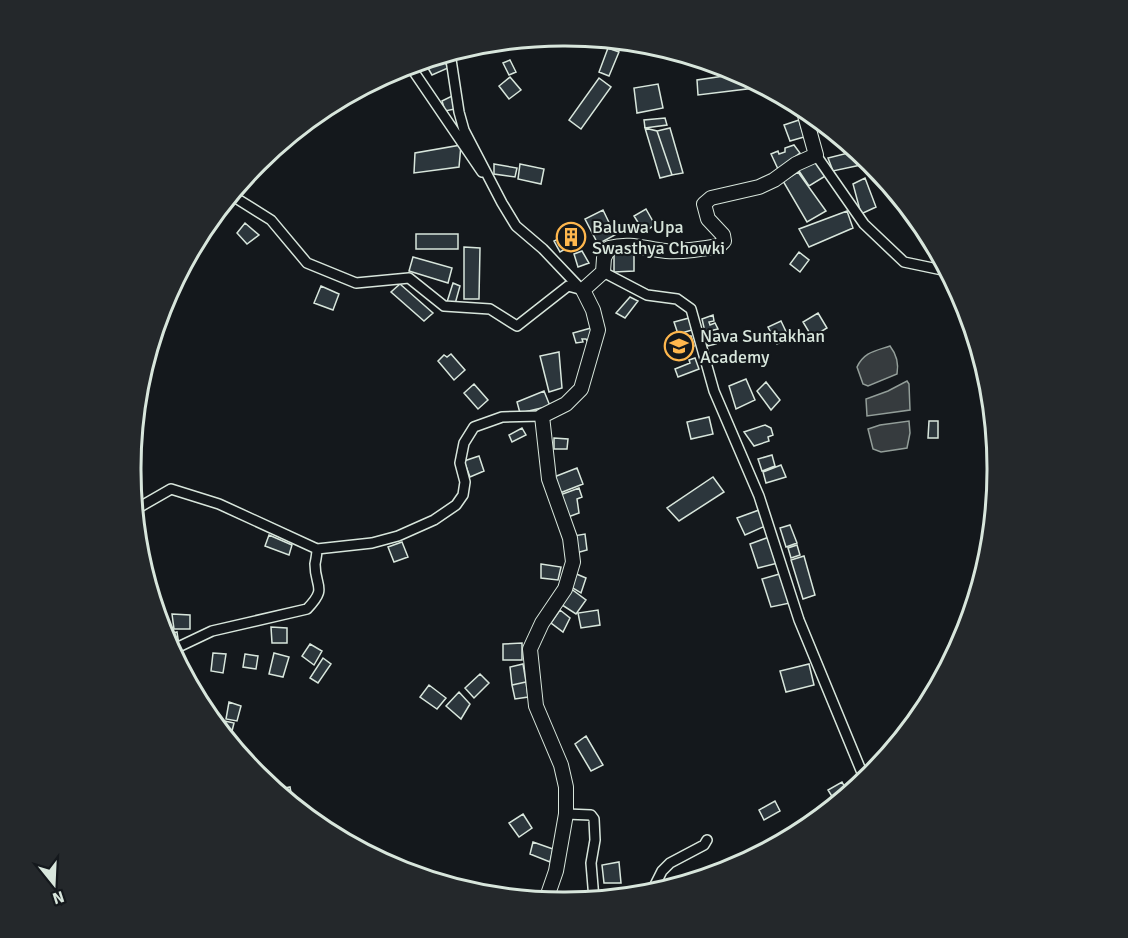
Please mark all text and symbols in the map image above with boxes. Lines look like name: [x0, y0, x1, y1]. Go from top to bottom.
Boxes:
place label: Baluwa Upa Swasthya Chowki: [592, 216, 725, 259]
building icon: Baluwa Upa Swasthya Chowki: [555, 221, 587, 253]
place label: Nava Suntakhan Academy: [700, 325, 825, 368]
school or university icon: Nava Suntakhan Academy: [663, 330, 695, 362]
north arrow: [24, 854, 84, 914]
text: N: [50, 886, 67, 909]

